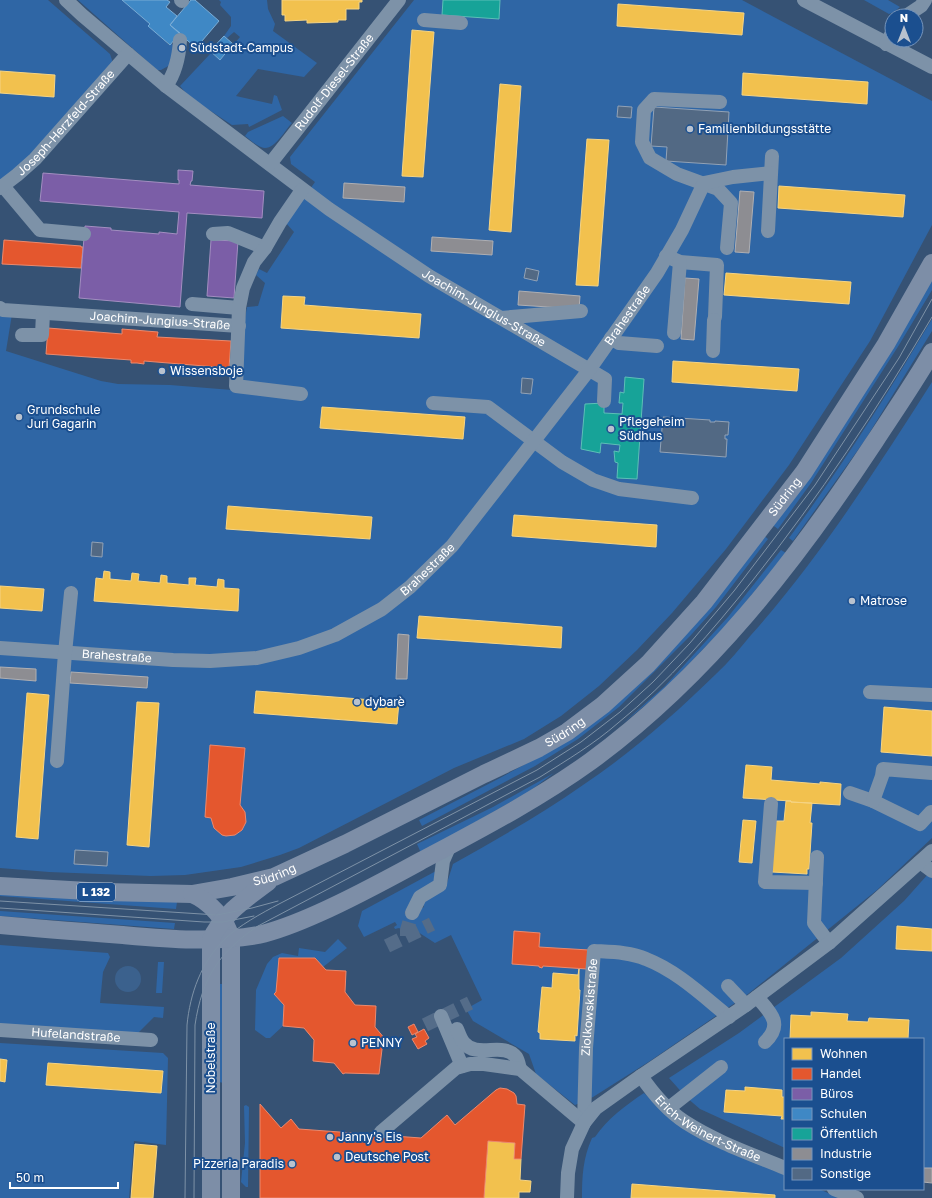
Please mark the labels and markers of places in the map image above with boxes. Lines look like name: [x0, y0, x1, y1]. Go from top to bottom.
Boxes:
place label: Südstadt-Campus: [190, 40, 293, 55]
marker: Südstadt-Campus: [177, 43, 187, 53]
place label: Familienbildungsstätte: [698, 121, 831, 136]
marker: Familienbildungsstätte: [685, 124, 695, 134]
place label: Wissensboje: [170, 363, 243, 378]
marker: Wissensboje: [157, 366, 167, 376]
place label: Grundschule Juri Gagarin: [27, 402, 100, 431]
marker: Grundschule Juri Gagarin: [14, 412, 24, 422]
place label: Pflegeheim Südhus: [619, 414, 685, 443]
marker: Pflegeheim Südhus: [606, 424, 616, 434]
place label: Matrose: [860, 593, 907, 608]
marker: Matrose: [847, 596, 857, 606]
place label: dybarè: [365, 694, 405, 709]
marker: dybarè: [352, 697, 362, 707]
place label: PENNY: [361, 1035, 402, 1050]
marker: PENNY: [348, 1038, 358, 1048]
place label: Janny's Eis: [338, 1129, 402, 1144]
marker: Janny's Eis: [325, 1132, 335, 1142]
place label: Deutsche Post: [345, 1149, 429, 1164]
marker: Deutsche Post: [332, 1152, 342, 1162]
place label: Pizzeria Paradis: [193, 1156, 284, 1171]
marker: Pizzeria Paradis: [287, 1159, 297, 1169]

